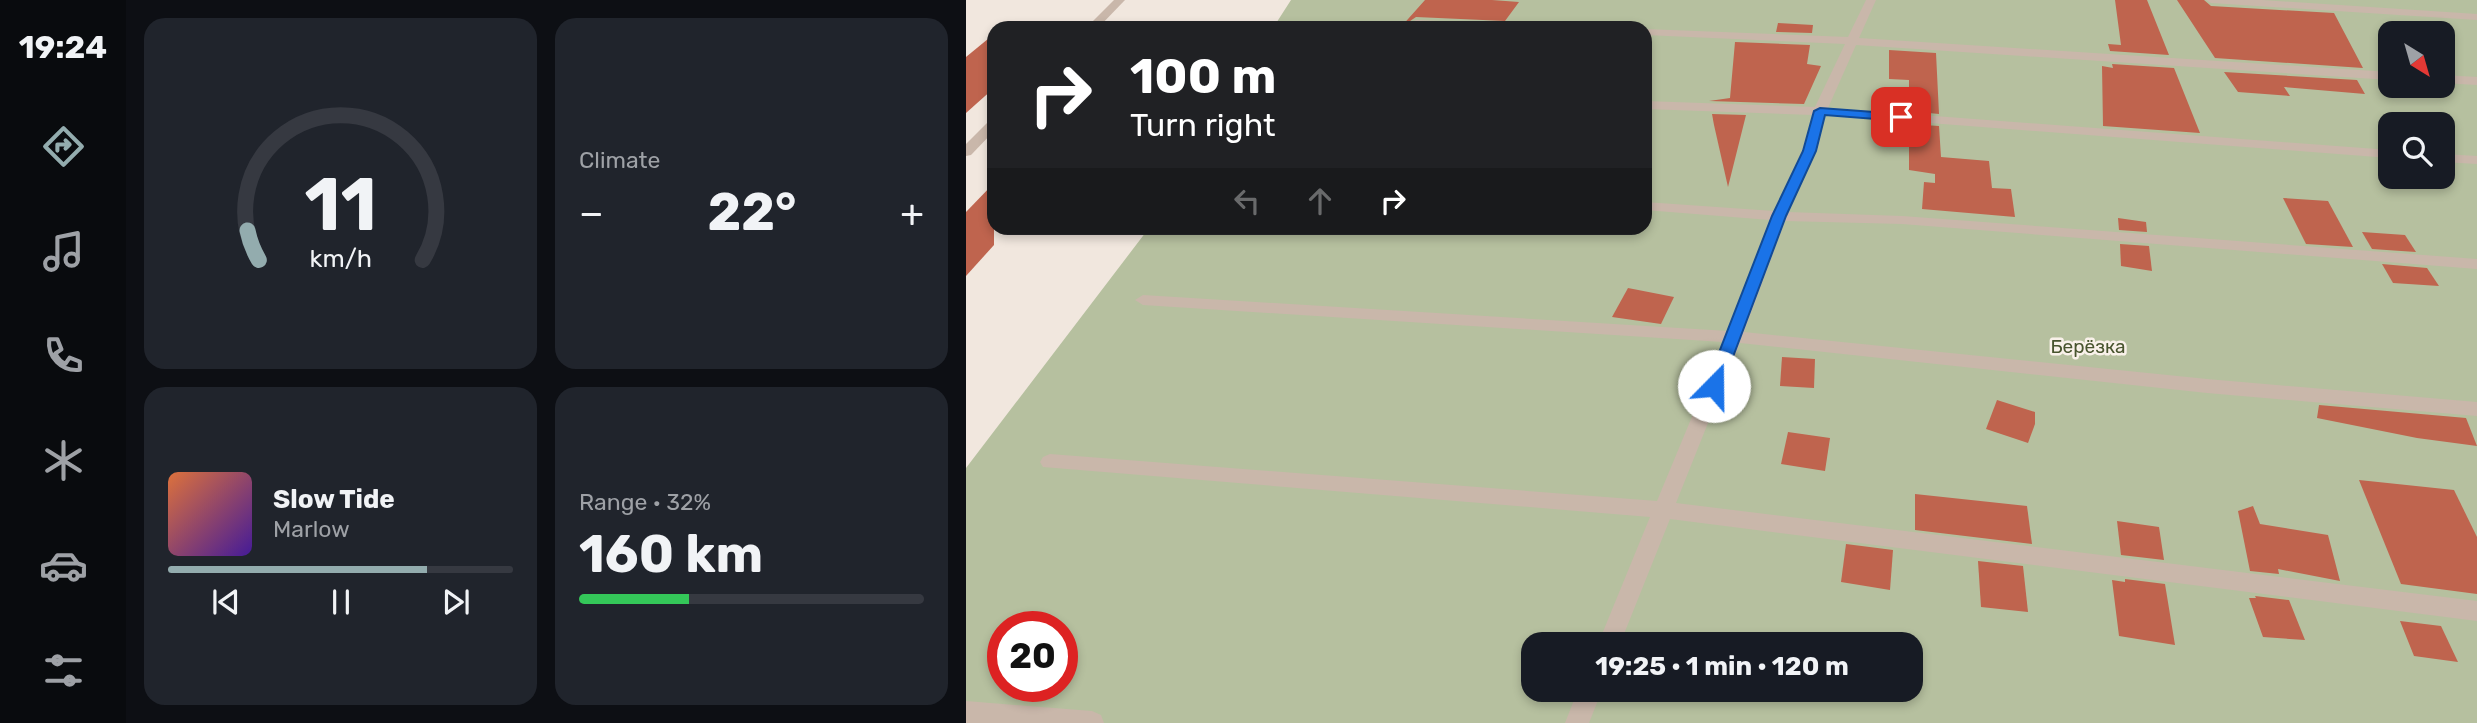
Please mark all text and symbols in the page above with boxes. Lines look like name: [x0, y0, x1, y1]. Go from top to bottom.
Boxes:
north arrow: [2378, 21, 2455, 98]
map controls: [2378, 21, 2455, 189]
text: 19:24: [19, 28, 107, 66]
text: 100 m: [1130, 47, 1276, 105]
icon: right: [1015, 49, 1106, 140]
pin: [1871, 87, 1931, 147]
icon: arrive: [1882, 98, 1920, 136]
text: Turn right: [1130, 106, 1275, 144]
button: search: [2378, 112, 2455, 189]
icon: directions: [39, 122, 88, 171]
text: Climate: [579, 146, 660, 174]
text: 11: [304, 162, 377, 248]
text: 22°: [708, 181, 797, 243]
icon: left: [1228, 182, 1266, 220]
icon: ahead: [1301, 182, 1339, 220]
icon: right: [1374, 182, 1412, 220]
text: −: [579, 190, 604, 236]
text: +: [900, 190, 924, 236]
icon: music: [39, 227, 88, 276]
text: km/h: [309, 243, 372, 272]
icon: phone: [39, 331, 88, 380]
park label: Берёзка: [2050, 335, 2126, 358]
position arrow: [1677, 349, 1751, 423]
icon: climate: [39, 436, 88, 485]
text: Slow Tide: [273, 484, 395, 515]
text: Range · 32%: [579, 488, 711, 516]
text: Marlow: [273, 515, 350, 543]
text: 160 km: [579, 523, 763, 585]
icon: car: [39, 541, 88, 590]
icon: previous: [207, 583, 245, 621]
icon: pause: [322, 583, 360, 621]
icon: next: [437, 583, 475, 621]
speed limit sign: 20: [987, 611, 1078, 702]
icon: filters: [39, 646, 88, 695]
text: 19:25 · 1 min · 120 m: [1595, 651, 1849, 682]

